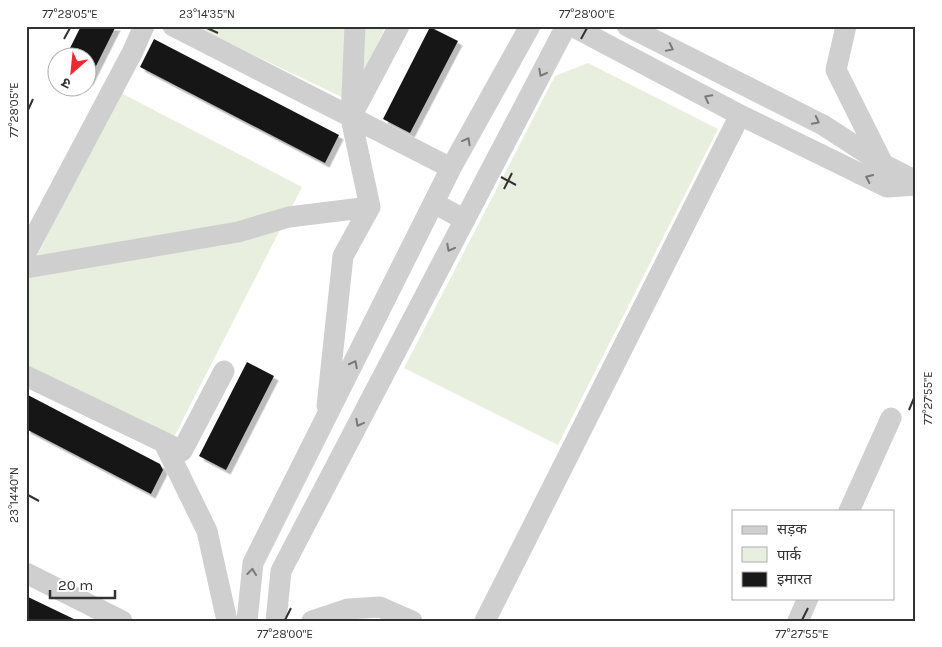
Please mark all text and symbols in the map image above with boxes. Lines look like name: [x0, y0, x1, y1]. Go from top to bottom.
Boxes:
text: 77°28'05"E: [42, 7, 98, 21]
text: 23°14'35"N: [179, 7, 235, 21]
text: 77°28'00"E: [559, 7, 615, 21]
one-way arrow: [665, 42, 674, 52]
north arrow: [48, 48, 98, 98]
one-way arrow: [538, 68, 548, 77]
text: उ: [58, 73, 74, 93]
text: 77°28'05"E: [7, 82, 21, 138]
one-way arrow: [704, 94, 713, 104]
one-way arrow: [810, 115, 819, 125]
one-way arrow: [460, 137, 470, 146]
one-way arrow: [865, 174, 874, 185]
one-way arrow: [446, 243, 456, 252]
one-way arrow: [347, 360, 358, 369]
text: 77°27'55"E: [921, 371, 935, 425]
one-way arrow: [355, 418, 365, 427]
text: 23°14'40"N: [7, 467, 21, 523]
legend: [732, 510, 894, 600]
text: सड़क: [777, 520, 807, 538]
text: पार्क: [777, 546, 801, 564]
scale bar: [50, 567, 115, 599]
one-way arrow: [246, 568, 257, 576]
text: इमारत: [777, 570, 812, 588]
text: 20 m: [58, 576, 93, 594]
text: 77°28'00"E: [257, 627, 313, 641]
text: 77°27'55"E: [775, 627, 829, 641]

